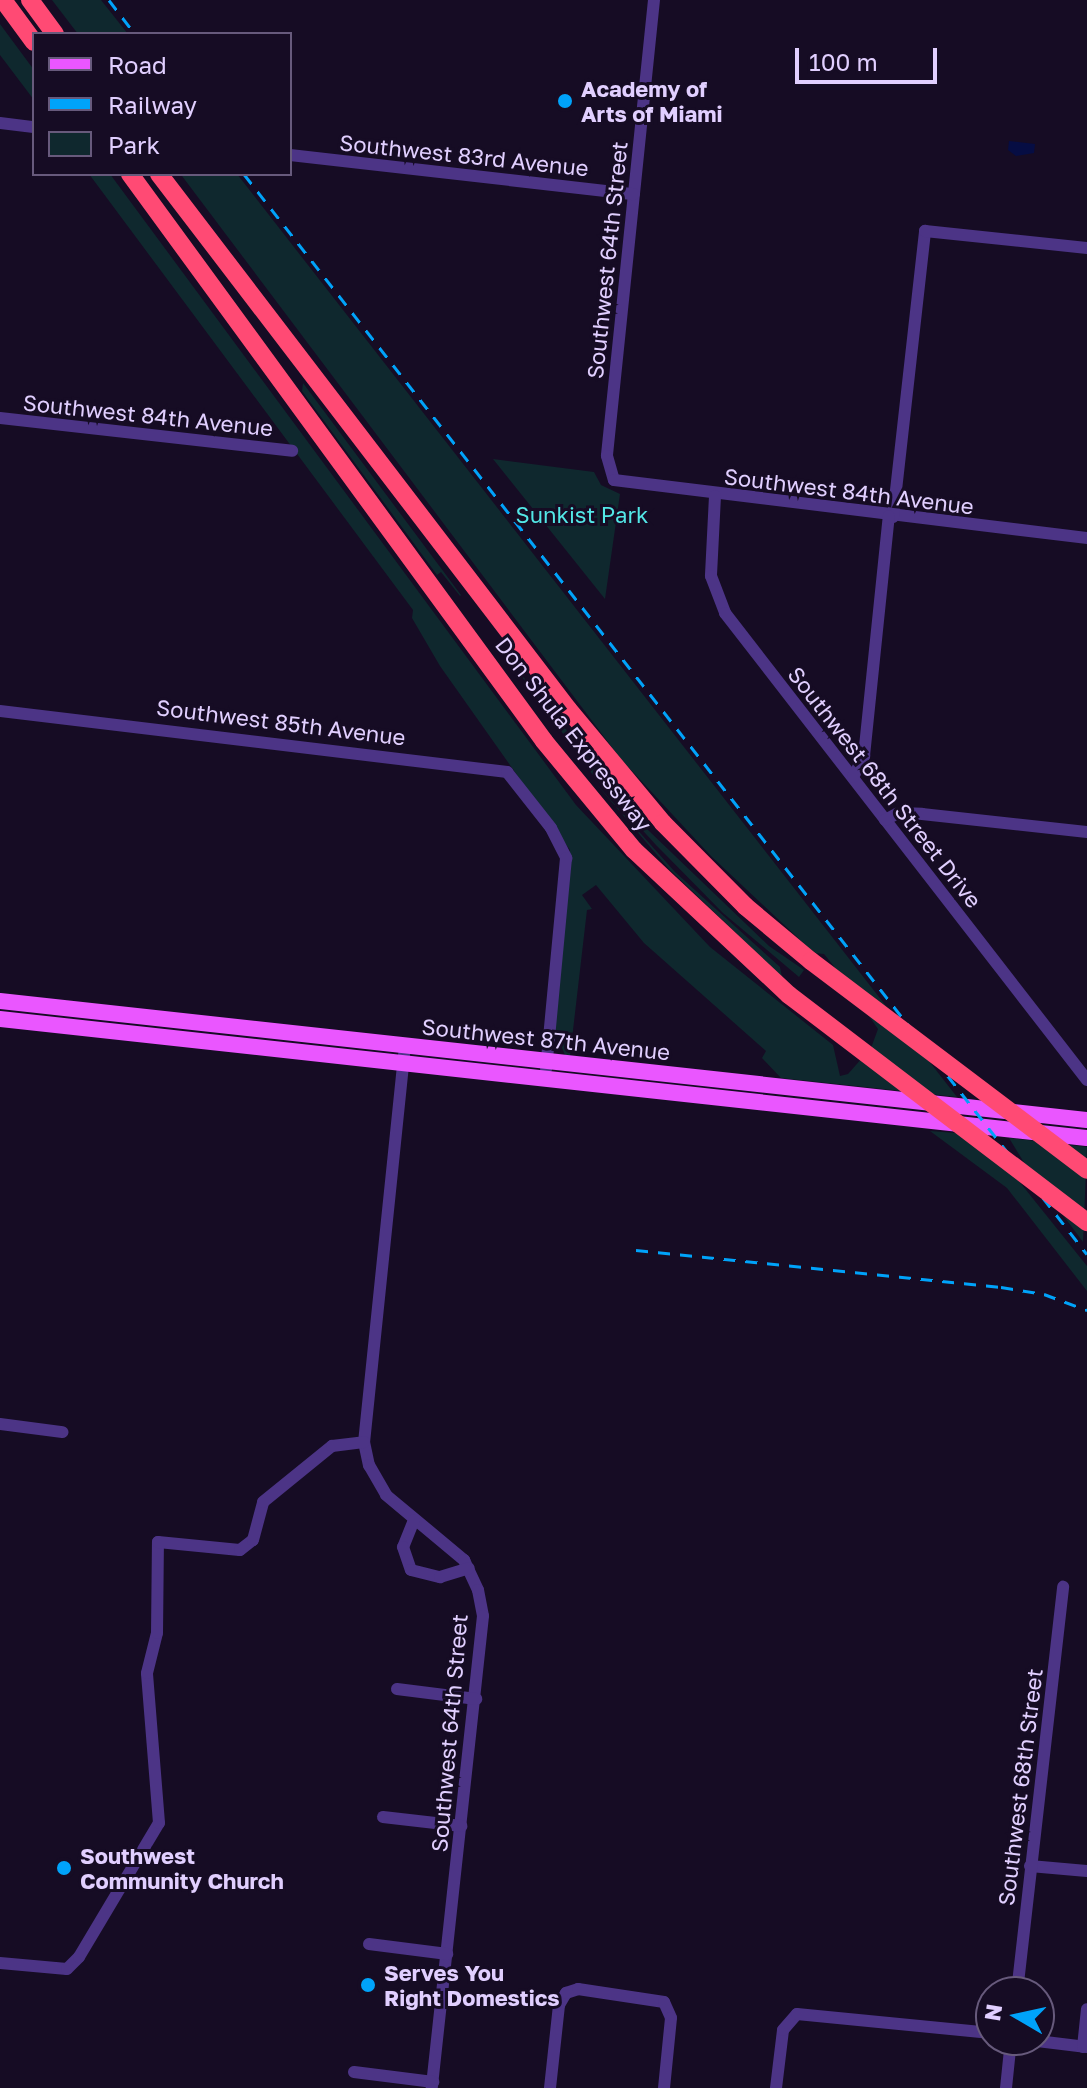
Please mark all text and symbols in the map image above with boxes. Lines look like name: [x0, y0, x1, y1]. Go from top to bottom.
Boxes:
legend: [32, 32, 292, 176]
scale bar: [799, 32, 941, 82]
text: 100 m: [809, 47, 878, 76]
text: Road: [108, 50, 167, 79]
place label: Academy of Arts of Miami: [581, 75, 723, 126]
text: Railway: [108, 90, 197, 119]
marker: Academy of Arts of Miami: [556, 92, 574, 110]
street label: Southwest 83rd Avenue: [338, 129, 590, 181]
text: Park: [108, 130, 160, 159]
street label: Southwest 64th Street: [581, 140, 633, 380]
street label: Southwest 84th Avenue: [22, 389, 274, 441]
street label: Southwest 84th Avenue: [723, 463, 975, 519]
park label: Sunkist Park: [516, 502, 648, 528]
street label: Don Shula Expressway: [490, 632, 658, 836]
street label: Southwest 68th Street Drive: [783, 661, 987, 913]
street label: Southwest 85th Avenue: [155, 694, 407, 750]
street label: Southwest 87th Avenue: [421, 1013, 671, 1065]
street label: Southwest 64th Street: [425, 1613, 473, 1853]
street label: Southwest 68th Street: [992, 1667, 1048, 1907]
place label: Southwest Community Church: [80, 1842, 284, 1894]
marker: Southwest Community Church: [55, 1859, 73, 1877]
place label: Serves You Right Domestics: [384, 1959, 560, 2010]
marker: Serves You Right Domestics: [359, 1976, 377, 1994]
north arrow: [975, 1976, 1055, 2056]
text: N: [978, 2002, 1007, 2023]

